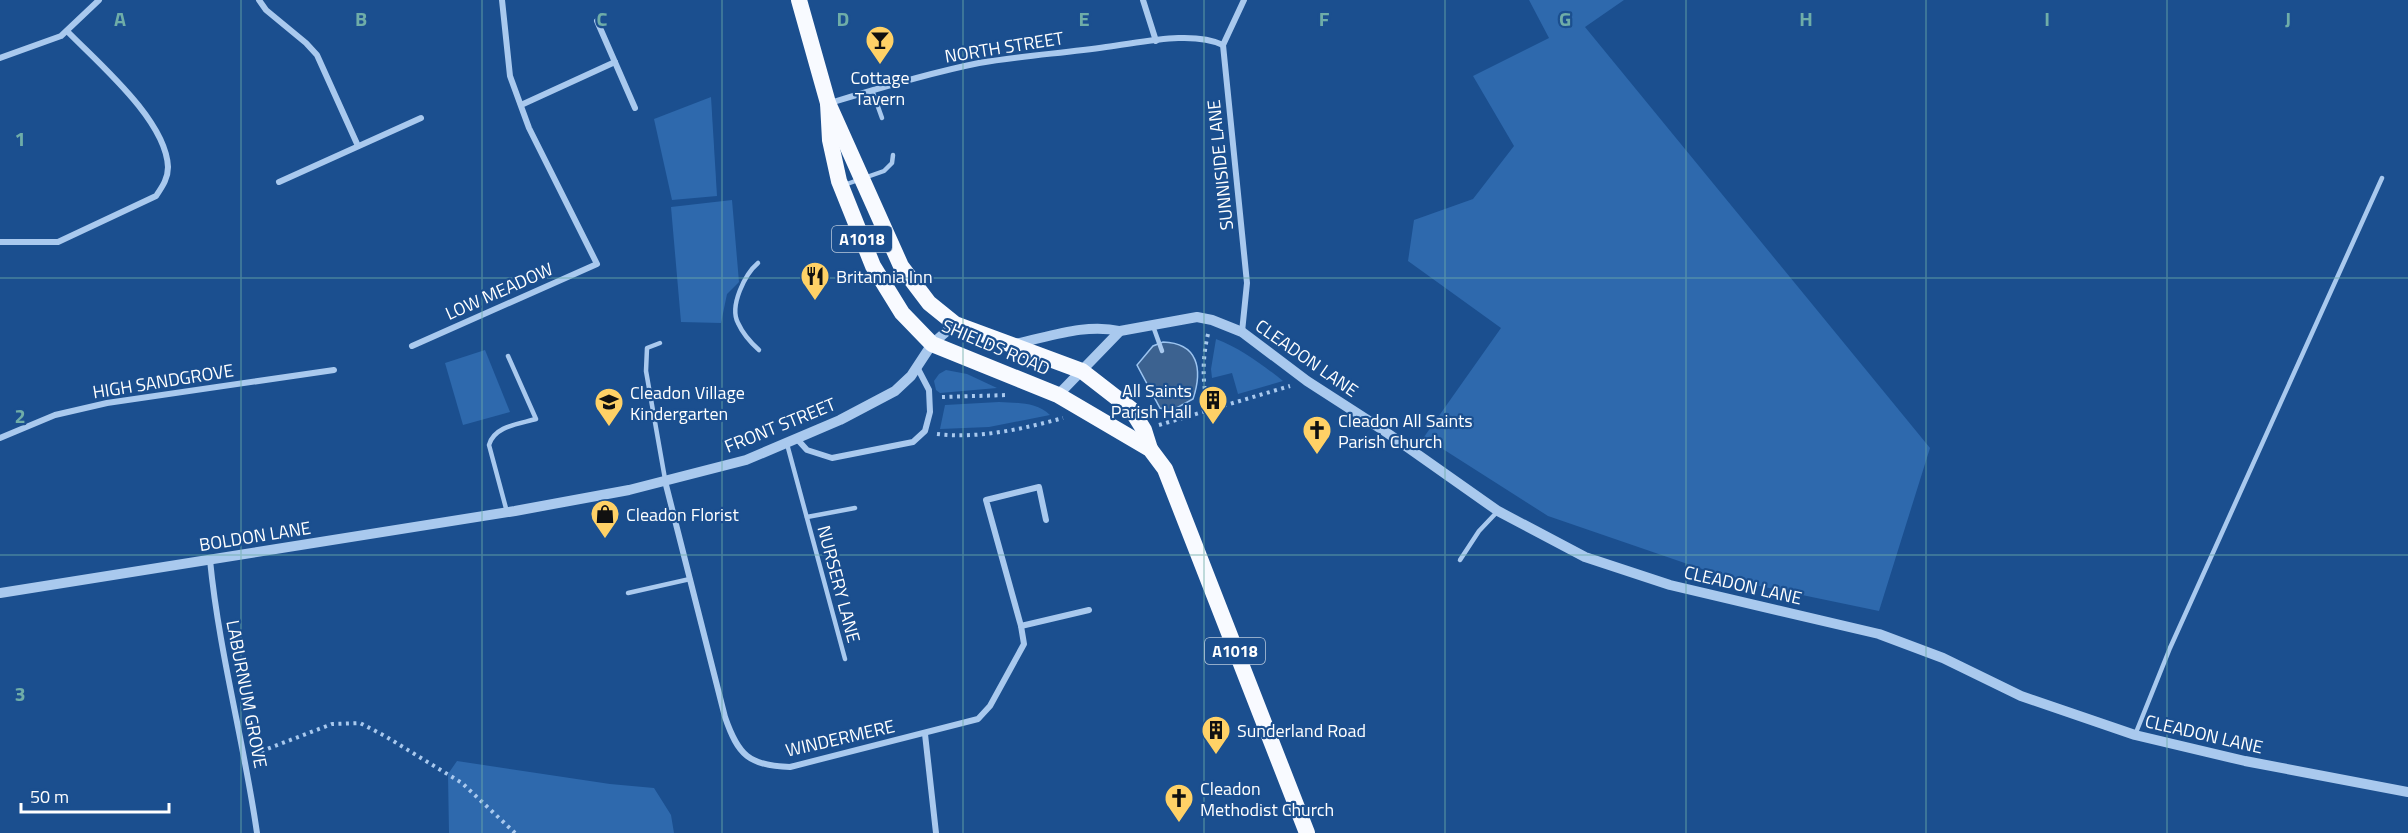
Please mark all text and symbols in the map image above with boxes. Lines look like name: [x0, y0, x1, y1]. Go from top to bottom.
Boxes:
text: A: [114, 3, 126, 34]
text: B: [355, 3, 367, 34]
text: C: [597, 3, 608, 34]
text: D: [837, 3, 849, 34]
text: E: [1078, 3, 1090, 34]
text: F: [1319, 3, 1330, 34]
text: G: [1559, 3, 1571, 34]
text: H: [1799, 3, 1813, 34]
text: I: [2044, 3, 2050, 34]
text: J: [2285, 3, 2291, 34]
bar icon: Cottage Tavern: [864, 24, 896, 66]
street label: NORTH STREET: [943, 24, 1066, 70]
place label: Cottage Tavern: [850, 64, 910, 112]
street label: SUNNISIDE LANE: [1200, 98, 1240, 232]
text: 1: [14, 123, 26, 154]
road number: A1018: [832, 226, 892, 252]
street label: LOW MEADOW: [441, 255, 557, 327]
restaurant icon: Britannia Inn: [799, 260, 831, 302]
place label: Britannia Inn: [836, 263, 933, 290]
street label: SHIELDS ROAD: [938, 312, 1054, 382]
street label: CLEADON LANE: [1250, 312, 1364, 404]
street label: HIGH SANDGROVE: [91, 357, 235, 405]
place label: All Saints Parish Hall: [1111, 377, 1192, 425]
place label: Cleadon Village Kindergarten: [630, 379, 745, 427]
building icon: All Saints Parish Hall: [1197, 384, 1229, 426]
school or university icon: Cleadon Village Kindergarten: [593, 386, 625, 428]
street label: FRONT STREET: [720, 390, 840, 460]
text: 2: [14, 400, 26, 431]
place label: Cleadon All Saints Parish Church: [1338, 407, 1473, 455]
church icon: Cleadon All Saints Parish Church: [1301, 414, 1333, 456]
shop icon: Cleadon Florist: [589, 498, 621, 540]
place label: Cleadon Florist: [626, 501, 739, 528]
street label: BOLDON LANE: [197, 514, 313, 558]
street label: NURSERY LANE: [810, 522, 868, 646]
street label: CLEADON LANE: [1681, 558, 1805, 612]
street label: LABURNUM GROVE: [219, 618, 275, 770]
road number: A1018: [1205, 638, 1265, 664]
text: 3: [14, 678, 26, 709]
street label: CLEADON LANE: [2142, 707, 2266, 761]
street label: WINDERMERE: [783, 712, 897, 764]
building icon: Sunderland Road: [1200, 714, 1232, 756]
place label: Sunderland Road: [1237, 717, 1366, 744]
place label: Cleadon Methodist Church: [1200, 775, 1334, 823]
scale bar: [21, 776, 170, 814]
church icon: Cleadon Methodist Church: [1163, 782, 1195, 824]
text: 50 m: [30, 783, 69, 810]

